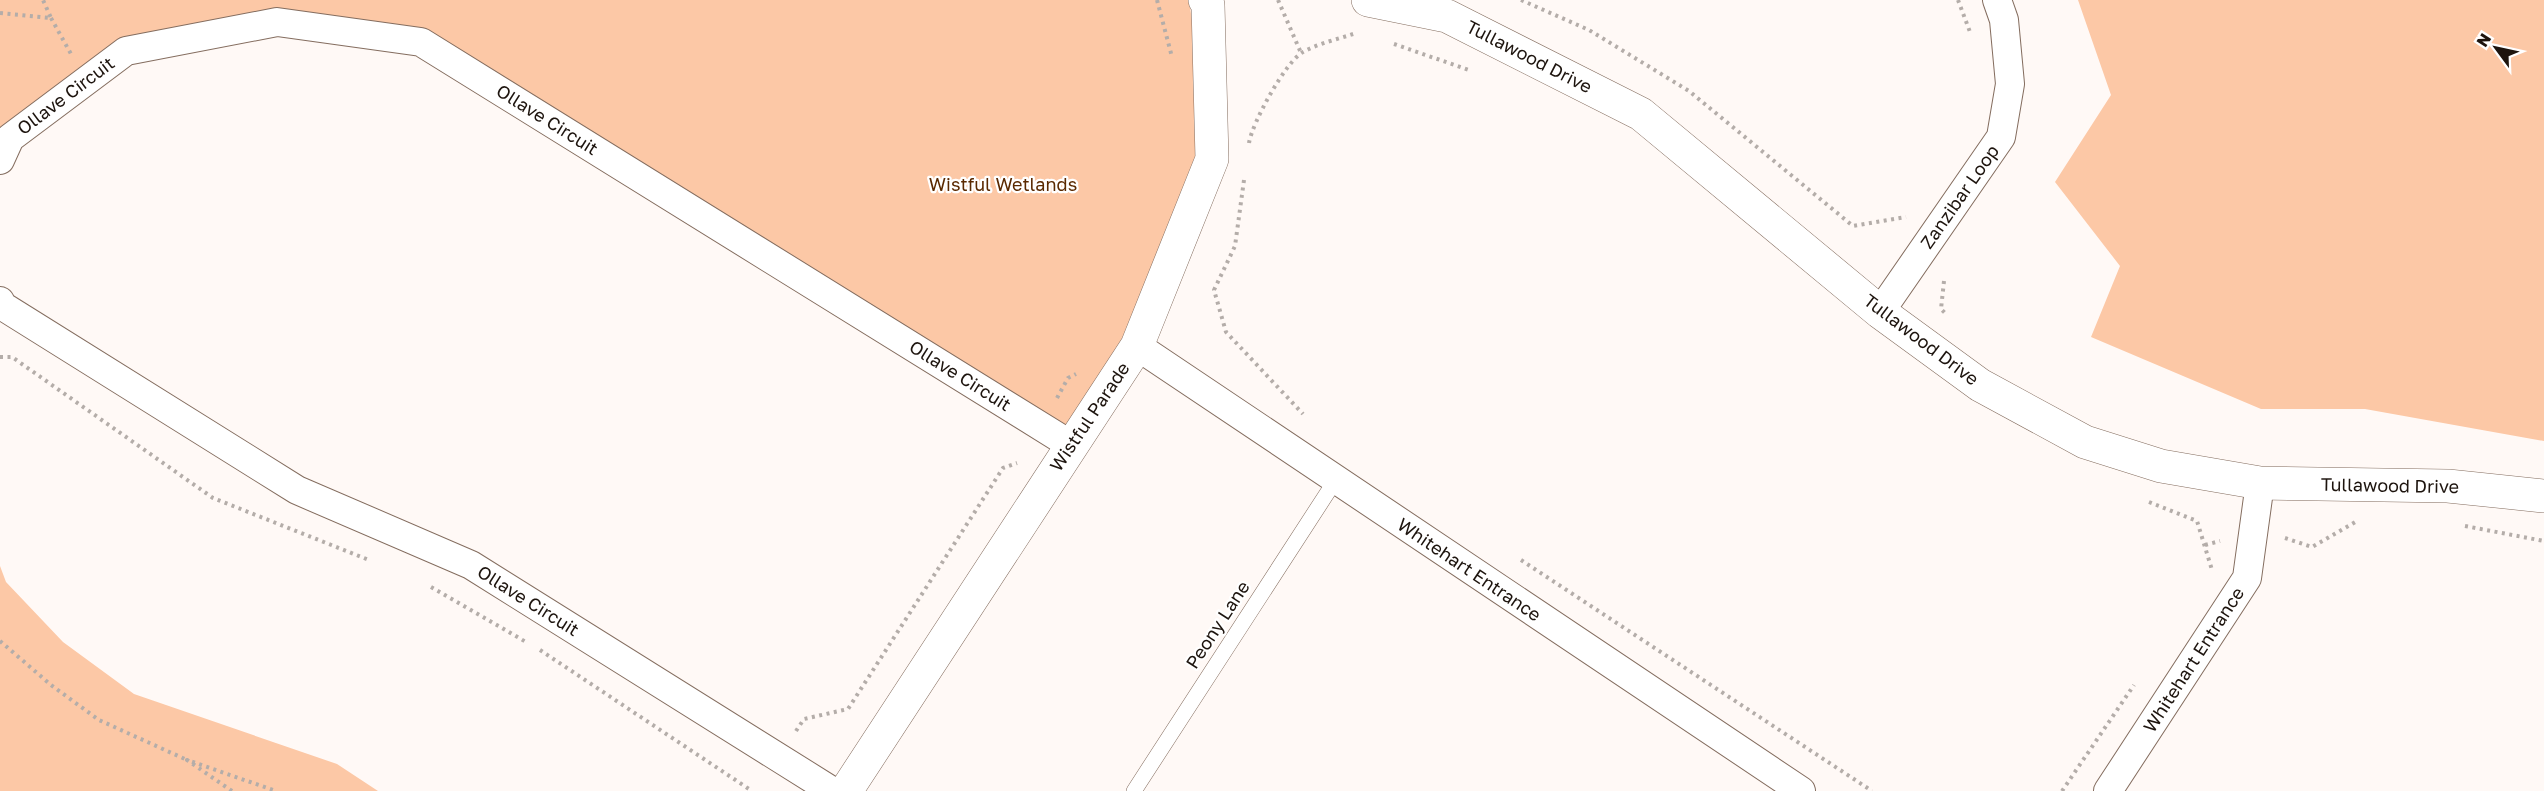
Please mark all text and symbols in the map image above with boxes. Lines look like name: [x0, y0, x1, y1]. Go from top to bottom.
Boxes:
street label: Tullawood Drive: [1463, 15, 1596, 97]
north arrow: [2466, 18, 2526, 78]
text: N: [2472, 29, 2495, 50]
street label: Ollave Circuit: [12, 52, 118, 139]
street label: Ollave Circuit: [493, 79, 603, 159]
street label: Zanzibar Loop: [1915, 140, 2003, 253]
park label: Wistful Wetlands: [929, 173, 1077, 195]
street label: Tullawood Drive: [1860, 289, 1983, 390]
street label: Ollave Circuit: [906, 335, 1016, 415]
street label: Wistful Parade: [1045, 358, 1134, 475]
street label: Tullawood Drive: [2321, 473, 2459, 497]
street label: Whitehart Entrance: [1394, 513, 1546, 625]
street label: Ollave Circuit: [474, 560, 584, 640]
street label: Peony Lane: [1181, 576, 1254, 672]
street label: Whitehart Entrance: [2138, 583, 2248, 736]

